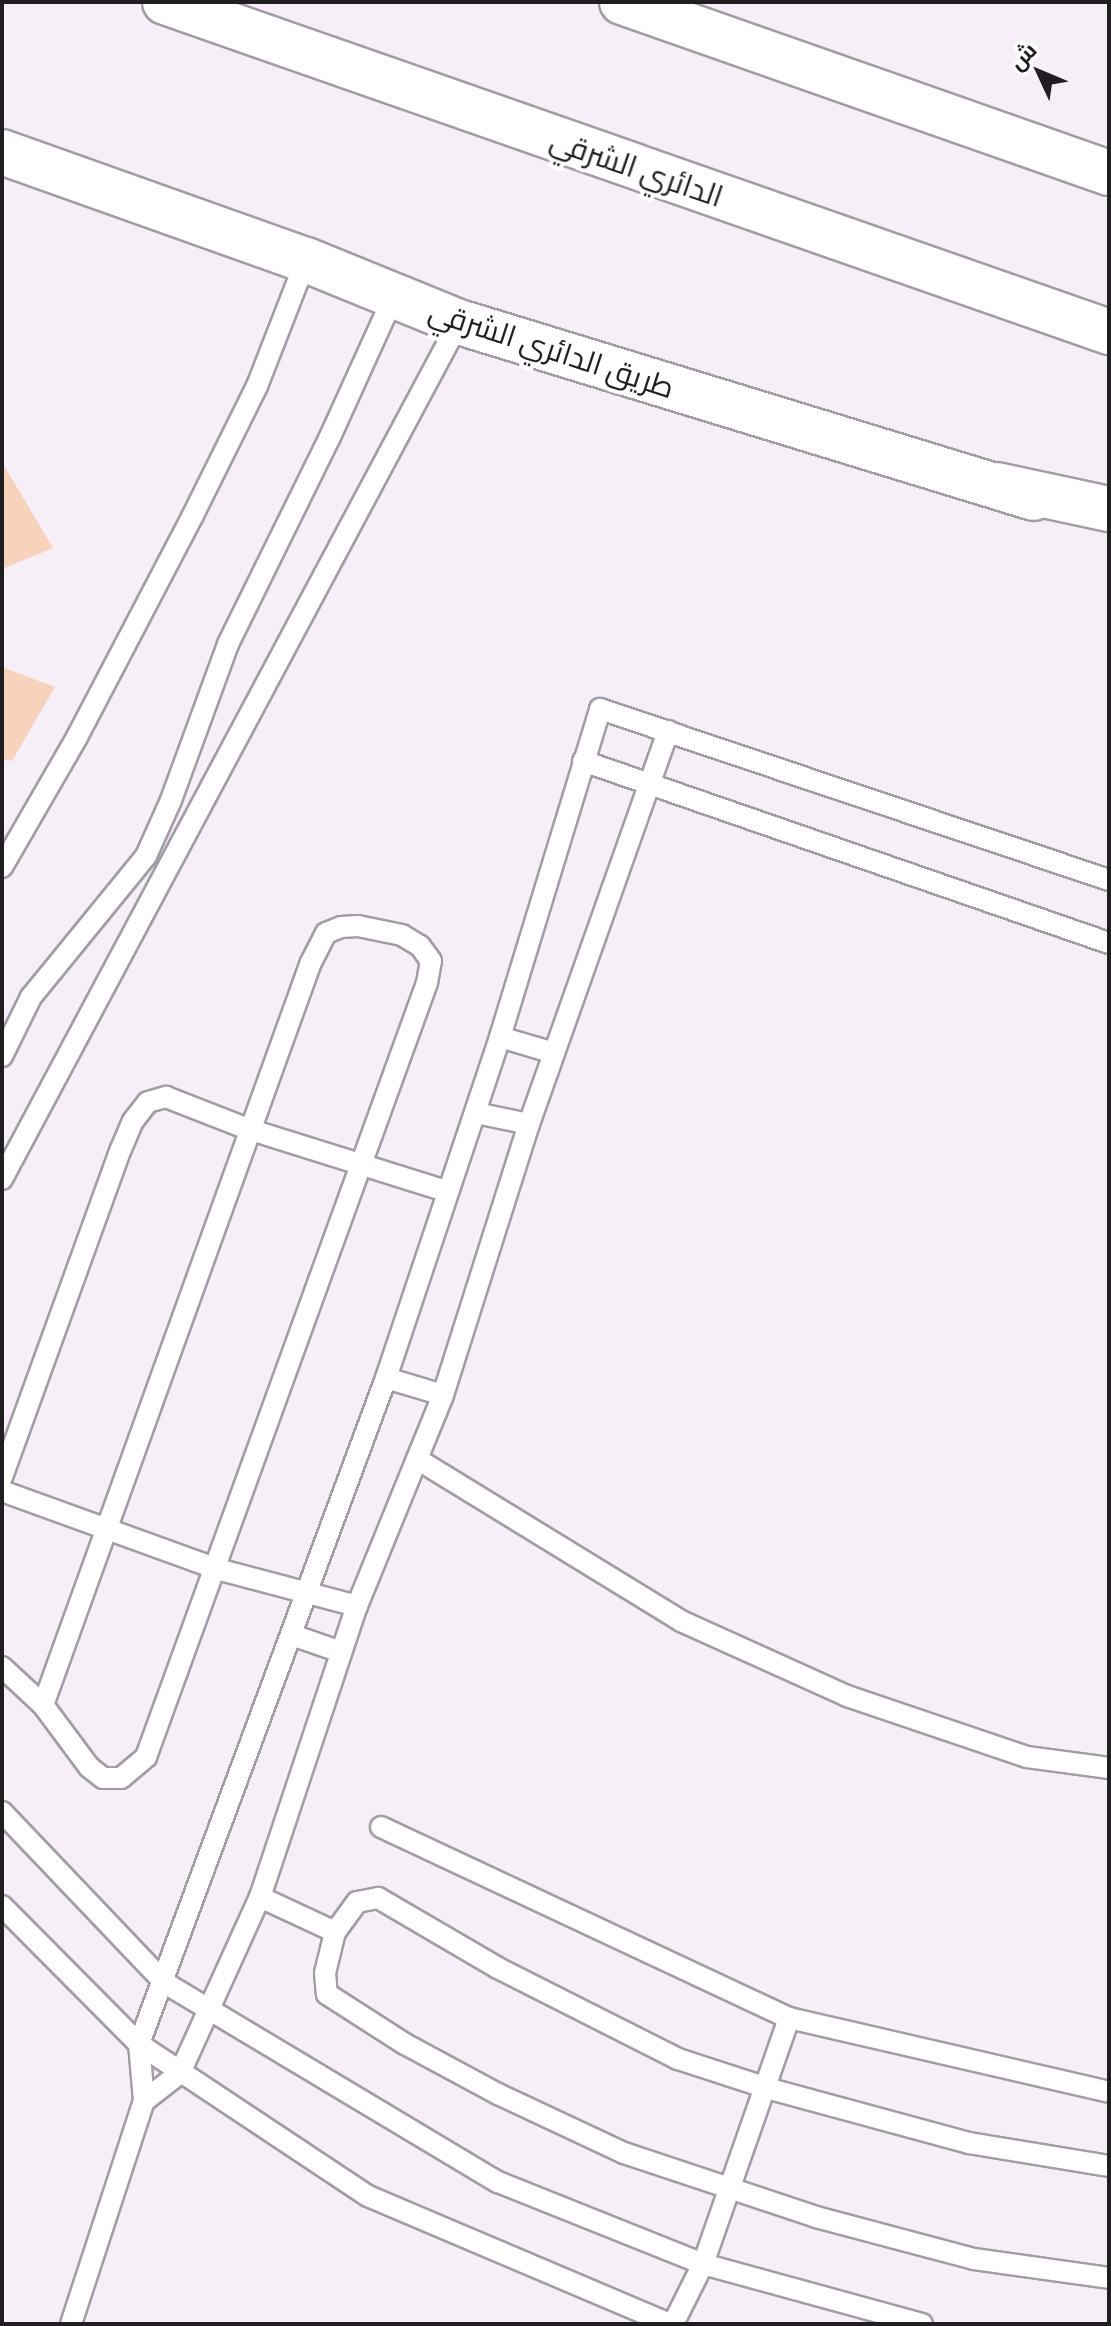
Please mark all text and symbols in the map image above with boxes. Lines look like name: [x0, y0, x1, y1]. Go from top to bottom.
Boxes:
north arrow: [999, 32, 1079, 112]
text: ش: [1003, 36, 1041, 75]
street label: الدائري الشرقي: [546, 121, 728, 213]
street label: طريق الدائري الشرقي: [425, 291, 679, 405]

